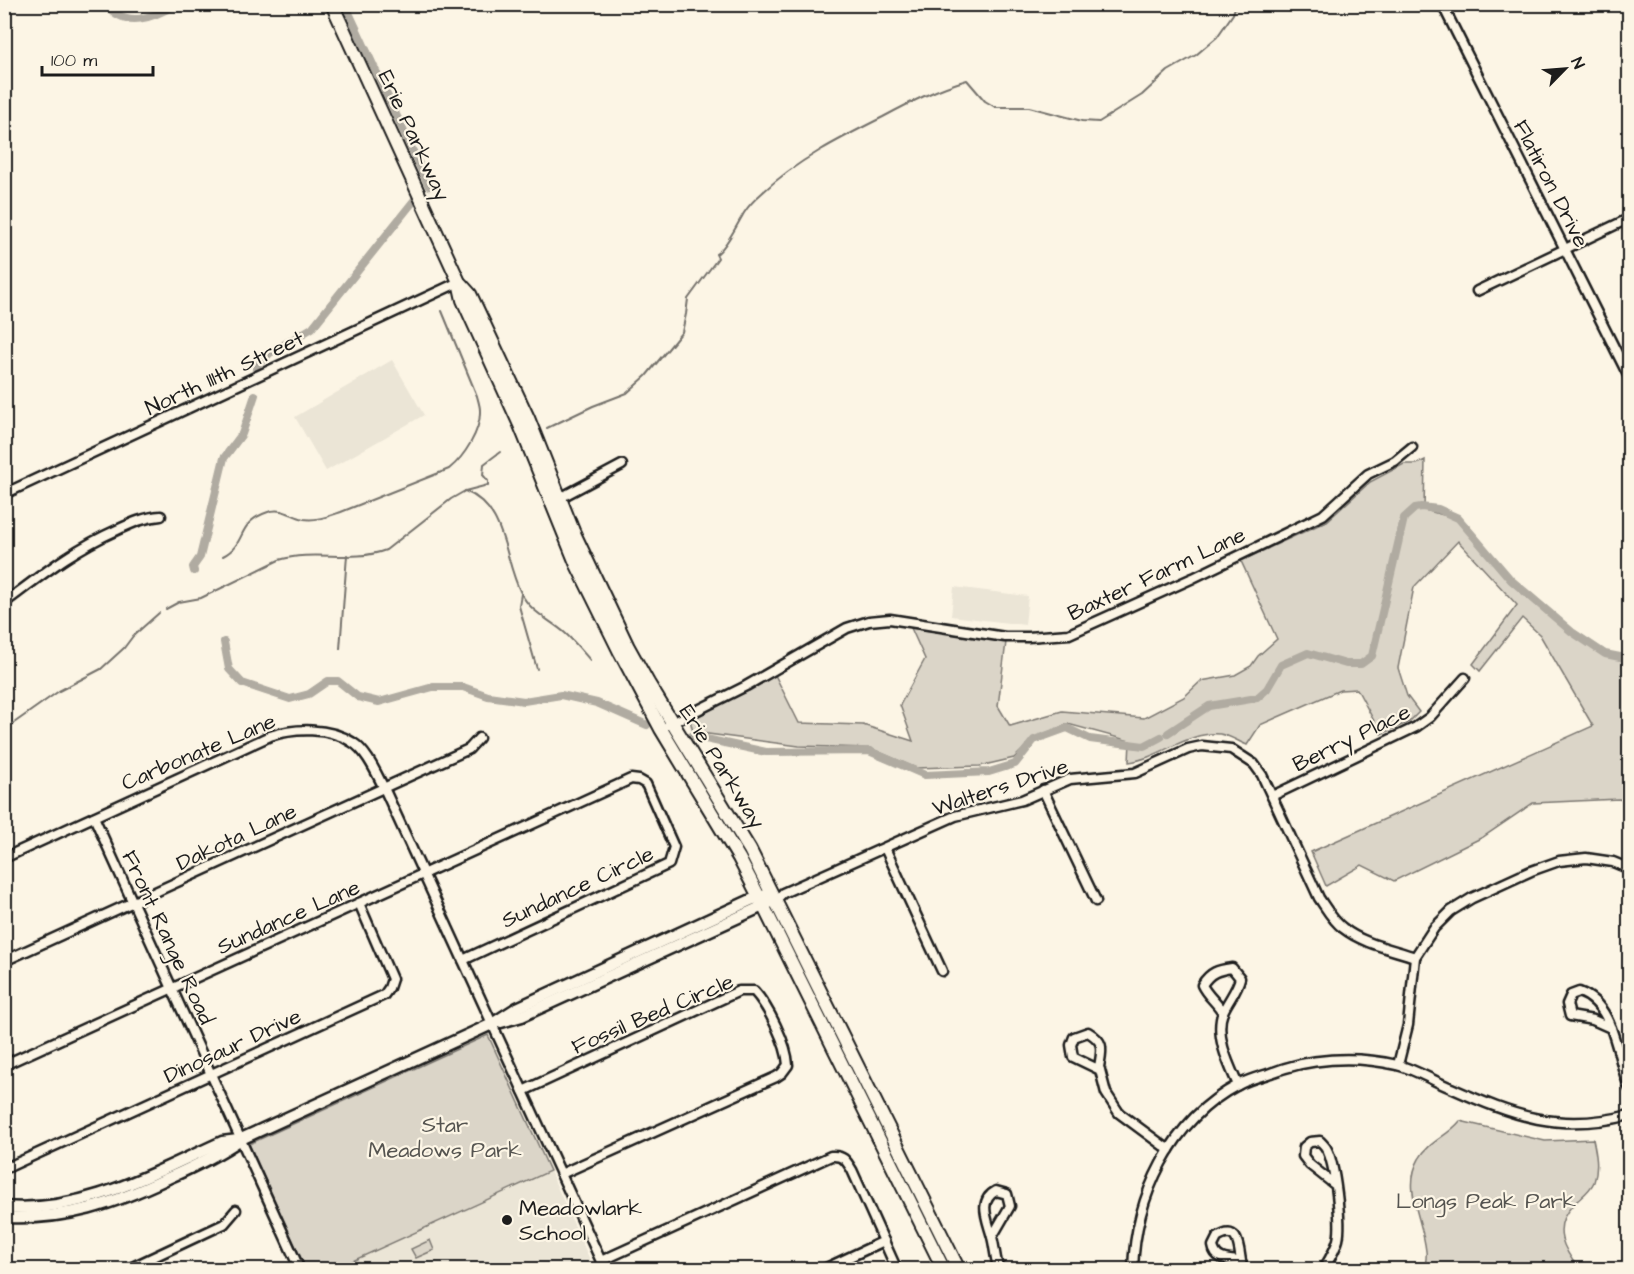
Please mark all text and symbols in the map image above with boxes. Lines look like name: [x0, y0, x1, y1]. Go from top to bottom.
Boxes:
scale bar: [42, 39, 153, 77]
north arrow: [1535, 39, 1595, 99]
text: 100 m: [51, 48, 97, 73]
text: N: [1566, 54, 1590, 72]
street label: Erie Parkway: [369, 65, 458, 207]
street label: Flatiron Drive: [1505, 115, 1596, 253]
street label: North 111th Street: [140, 323, 309, 424]
street label: Baxter Farm Lane: [1063, 520, 1251, 629]
street label: Berry Place: [1288, 696, 1416, 781]
street label: Erie Parkway: [670, 699, 772, 835]
street label: Carbonate Lane: [117, 706, 281, 799]
street label: Walters Drive: [929, 751, 1072, 824]
street label: Dakota Lane: [171, 796, 302, 879]
street label: Sundance Circle: [496, 838, 659, 936]
street label: Front Range Road: [113, 845, 222, 1030]
street label: Sundance Lane: [212, 872, 365, 963]
street label: Fossil Bed Circle: [567, 966, 738, 1062]
street label: Dinosaur Drive: [159, 1001, 307, 1092]
park label: Star Meadows Park: [368, 1110, 522, 1166]
park label: Longs Peak Park: [1396, 1186, 1577, 1218]
place label: Meadowlark School: [519, 1193, 643, 1249]
marker: Meadowlark School: [500, 1213, 514, 1227]

